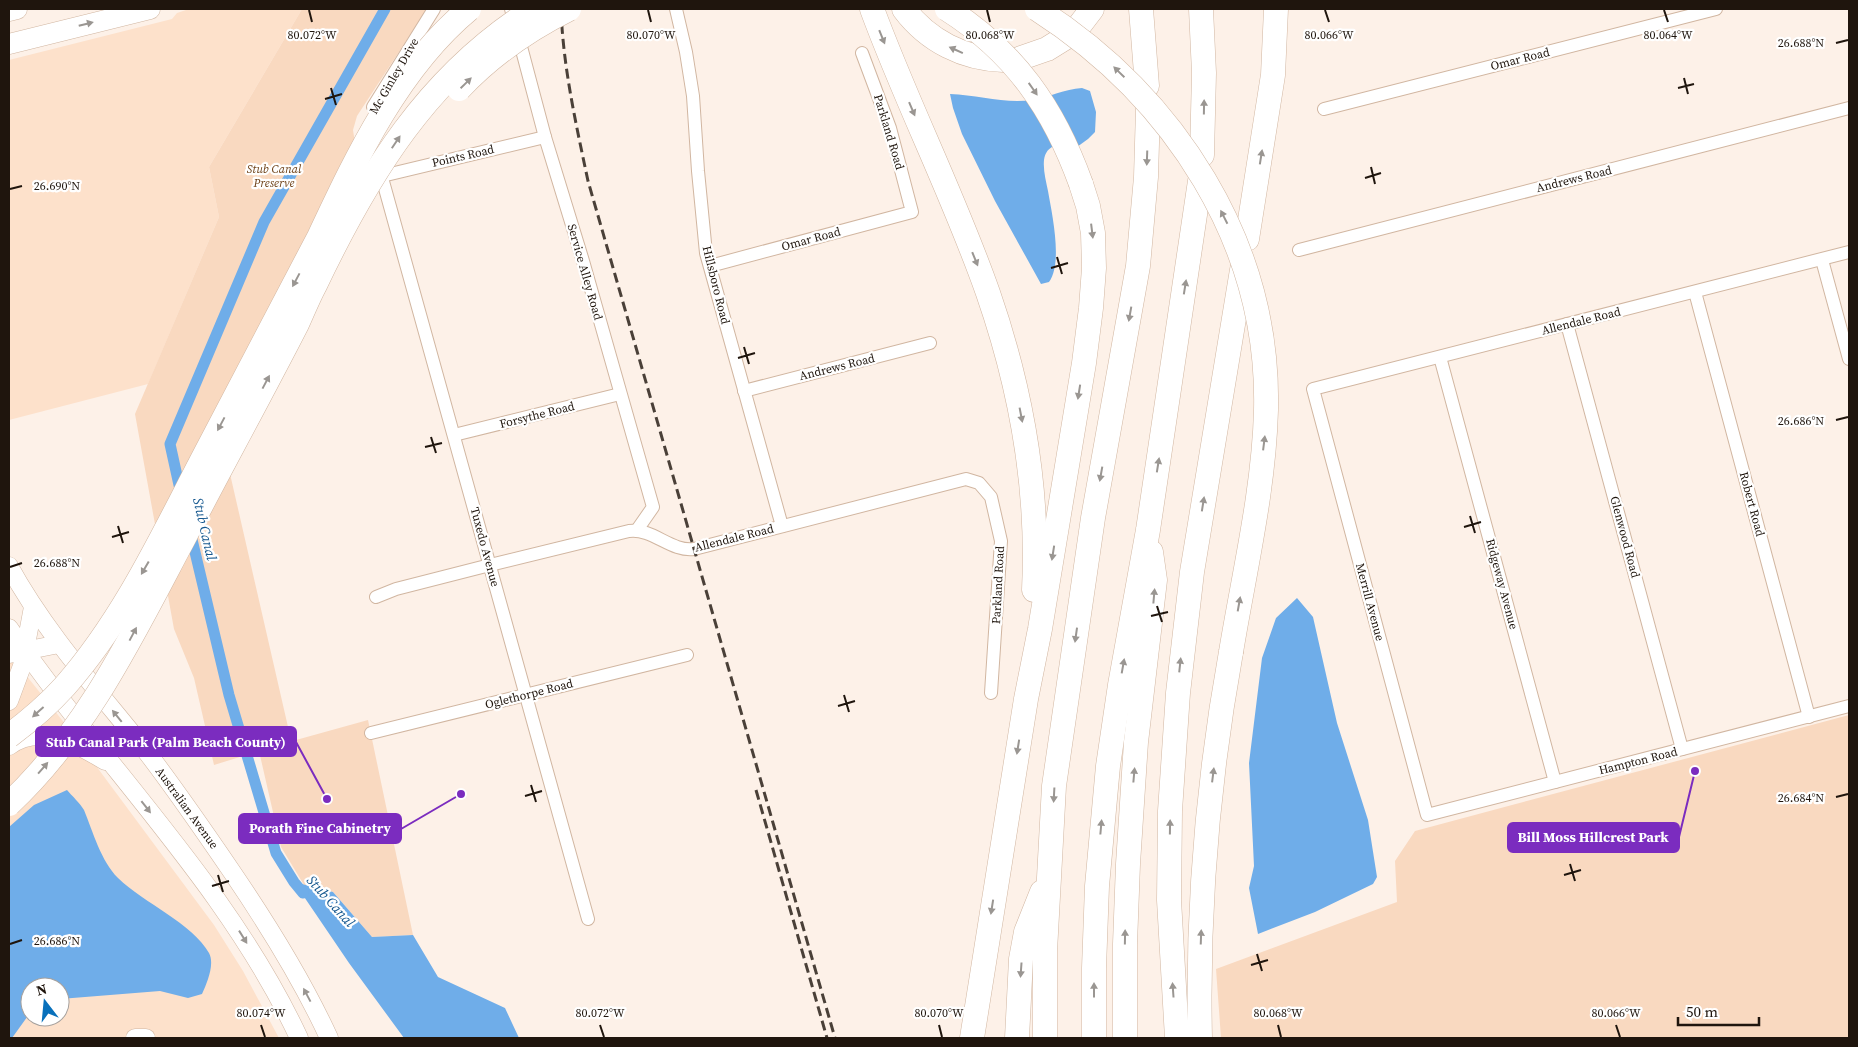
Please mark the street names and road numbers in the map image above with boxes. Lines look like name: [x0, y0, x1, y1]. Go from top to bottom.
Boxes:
street label: Mc Ginley Drive: [366, 35, 422, 117]
street label: Omar Road: [1489, 44, 1551, 74]
street label: Parkland Road: [870, 92, 908, 172]
street label: Points Road: [430, 141, 496, 171]
street label: Andrews Road: [1535, 162, 1614, 196]
street label: Service Alley Road: [564, 222, 606, 322]
street label: Omar Road: [780, 223, 842, 255]
street label: Hillsboro Road: [699, 244, 734, 326]
street label: Allendale Road: [1540, 303, 1622, 339]
street label: Andrews Road: [798, 350, 877, 384]
street label: Forsythe Road: [498, 398, 576, 432]
street label: Robert Road: [1736, 470, 1768, 538]
street label: Glenwood Road: [1606, 495, 1644, 580]
street label: Tuxedo Avenue: [467, 505, 503, 589]
street label: Allendale Road: [693, 520, 775, 556]
street label: Ridgeway Avenue: [1482, 537, 1522, 631]
street label: Parkland Road: [988, 545, 1008, 624]
street label: Merrill Avenue: [1352, 561, 1388, 643]
street label: Oglethorpe Road: [483, 675, 575, 713]
street label: Hampton Road: [1597, 743, 1679, 779]
street label: Australian Avenue: [152, 764, 222, 852]

